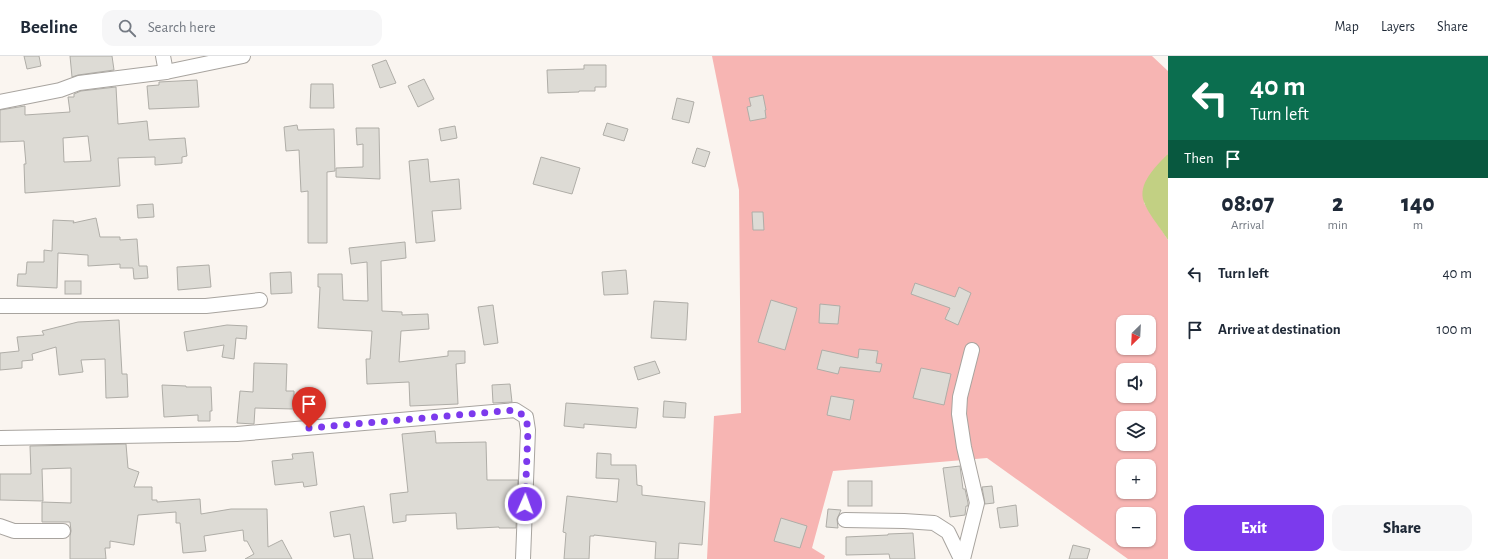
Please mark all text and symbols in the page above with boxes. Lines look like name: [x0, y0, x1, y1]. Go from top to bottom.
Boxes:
search box: [102, 10, 382, 46]
icon: search: [116, 17, 138, 39]
text: Beeline: [20, 18, 78, 37]
text: Search here: [148, 20, 216, 35]
text: Map: [1334, 20, 1359, 34]
text: Layers: [1381, 20, 1415, 34]
text: Share: [1437, 20, 1468, 34]
icon: left: [1184, 72, 1236, 124]
text: 40 m: [1250, 73, 1306, 101]
text: Turn left: [1250, 106, 1309, 124]
icon: arrive: [1222, 148, 1244, 170]
text: Then: [1184, 151, 1214, 166]
text: 08:07: [1221, 192, 1274, 216]
text: 2: [1332, 192, 1343, 216]
text: 140: [1401, 192, 1435, 216]
text: Arrival: [1231, 219, 1264, 232]
text: min: [1328, 219, 1348, 232]
text: m: [1413, 219, 1423, 232]
icon: left: [1184, 263, 1206, 285]
text: Turn left: [1218, 266, 1269, 281]
text: 40 m: [1442, 266, 1472, 281]
north arrow: [1116, 315, 1156, 355]
map controls: [1116, 315, 1156, 547]
icon: arrive: [1184, 319, 1206, 341]
text: Arrive at destination: [1218, 322, 1341, 337]
text: 100 m: [1437, 322, 1472, 337]
button: sound: [1116, 363, 1156, 403]
pin: [292, 387, 326, 428]
icon: arrive: [298, 393, 320, 415]
button: layers: [1116, 411, 1156, 451]
button: +: [1116, 459, 1156, 499]
position arrow: [504, 483, 546, 525]
button: Exit: [1184, 505, 1324, 551]
button: Share: [1332, 505, 1472, 551]
button: −: [1116, 507, 1156, 547]

